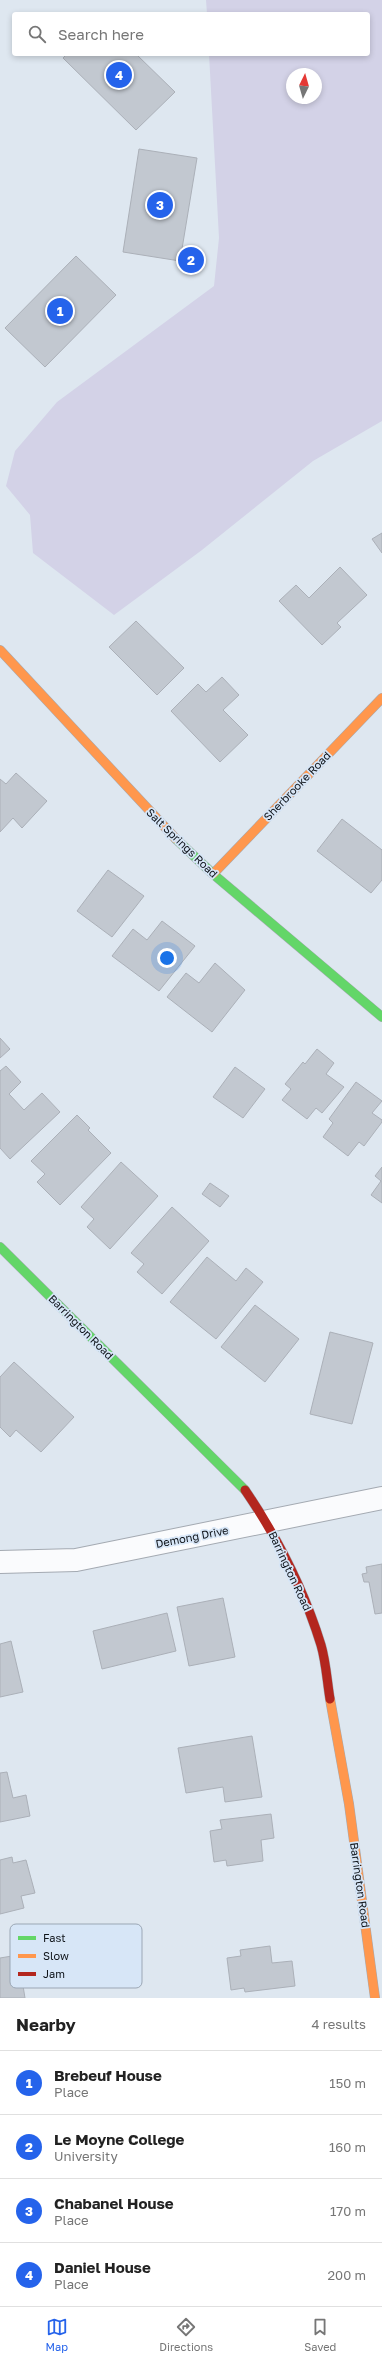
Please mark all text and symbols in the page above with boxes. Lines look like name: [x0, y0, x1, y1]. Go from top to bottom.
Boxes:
search box: [12, 12, 370, 56]
icon: search: [26, 23, 48, 45]
text: Search here: [58, 25, 144, 43]
pin: 4: [106, 60, 132, 90]
north arrow: [286, 68, 322, 104]
pin: 3: [147, 190, 173, 220]
pin: 2: [178, 245, 204, 275]
pin: 1: [47, 296, 73, 326]
street label: Sherbrooke Road: [260, 749, 333, 823]
street label: Salt Springs Road: [144, 805, 221, 880]
your location: [157, 948, 177, 968]
street label: Barrington Road: [46, 1292, 116, 1362]
street label: Demong Drive: [154, 1523, 229, 1550]
street label: Barrington Road: [266, 1529, 315, 1613]
street label: Barrington Road: [348, 1841, 373, 1928]
legend: [10, 1924, 142, 1988]
text: Fast: [43, 1931, 66, 1944]
text: Slow: [43, 1949, 69, 1962]
text: Jam: [43, 1967, 65, 1980]
text: Nearby: [16, 2014, 76, 2035]
text: 4 results: [312, 2016, 366, 2032]
text: Brebeuf House: [54, 2066, 162, 2084]
text: 1: [26, 2075, 32, 2091]
text: 150 m: [329, 2075, 366, 2091]
text: Place: [54, 2084, 89, 2100]
text: Le Moyne College: [54, 2130, 184, 2148]
text: 2: [25, 2139, 33, 2155]
text: 160 m: [329, 2139, 366, 2155]
text: University: [54, 2148, 118, 2164]
text: Chabanel House: [54, 2194, 174, 2212]
text: 3: [25, 2203, 33, 2219]
text: 170 m: [330, 2203, 366, 2219]
text: Place: [54, 2212, 89, 2228]
text: Daniel House: [54, 2258, 151, 2276]
text: 4: [25, 2267, 33, 2283]
text: 200 m: [328, 2267, 366, 2283]
text: Place: [54, 2276, 89, 2292]
tab: Map: [46, 2316, 68, 2353]
tab: Directions: [159, 2316, 213, 2353]
tab: Saved: [304, 2316, 336, 2353]

